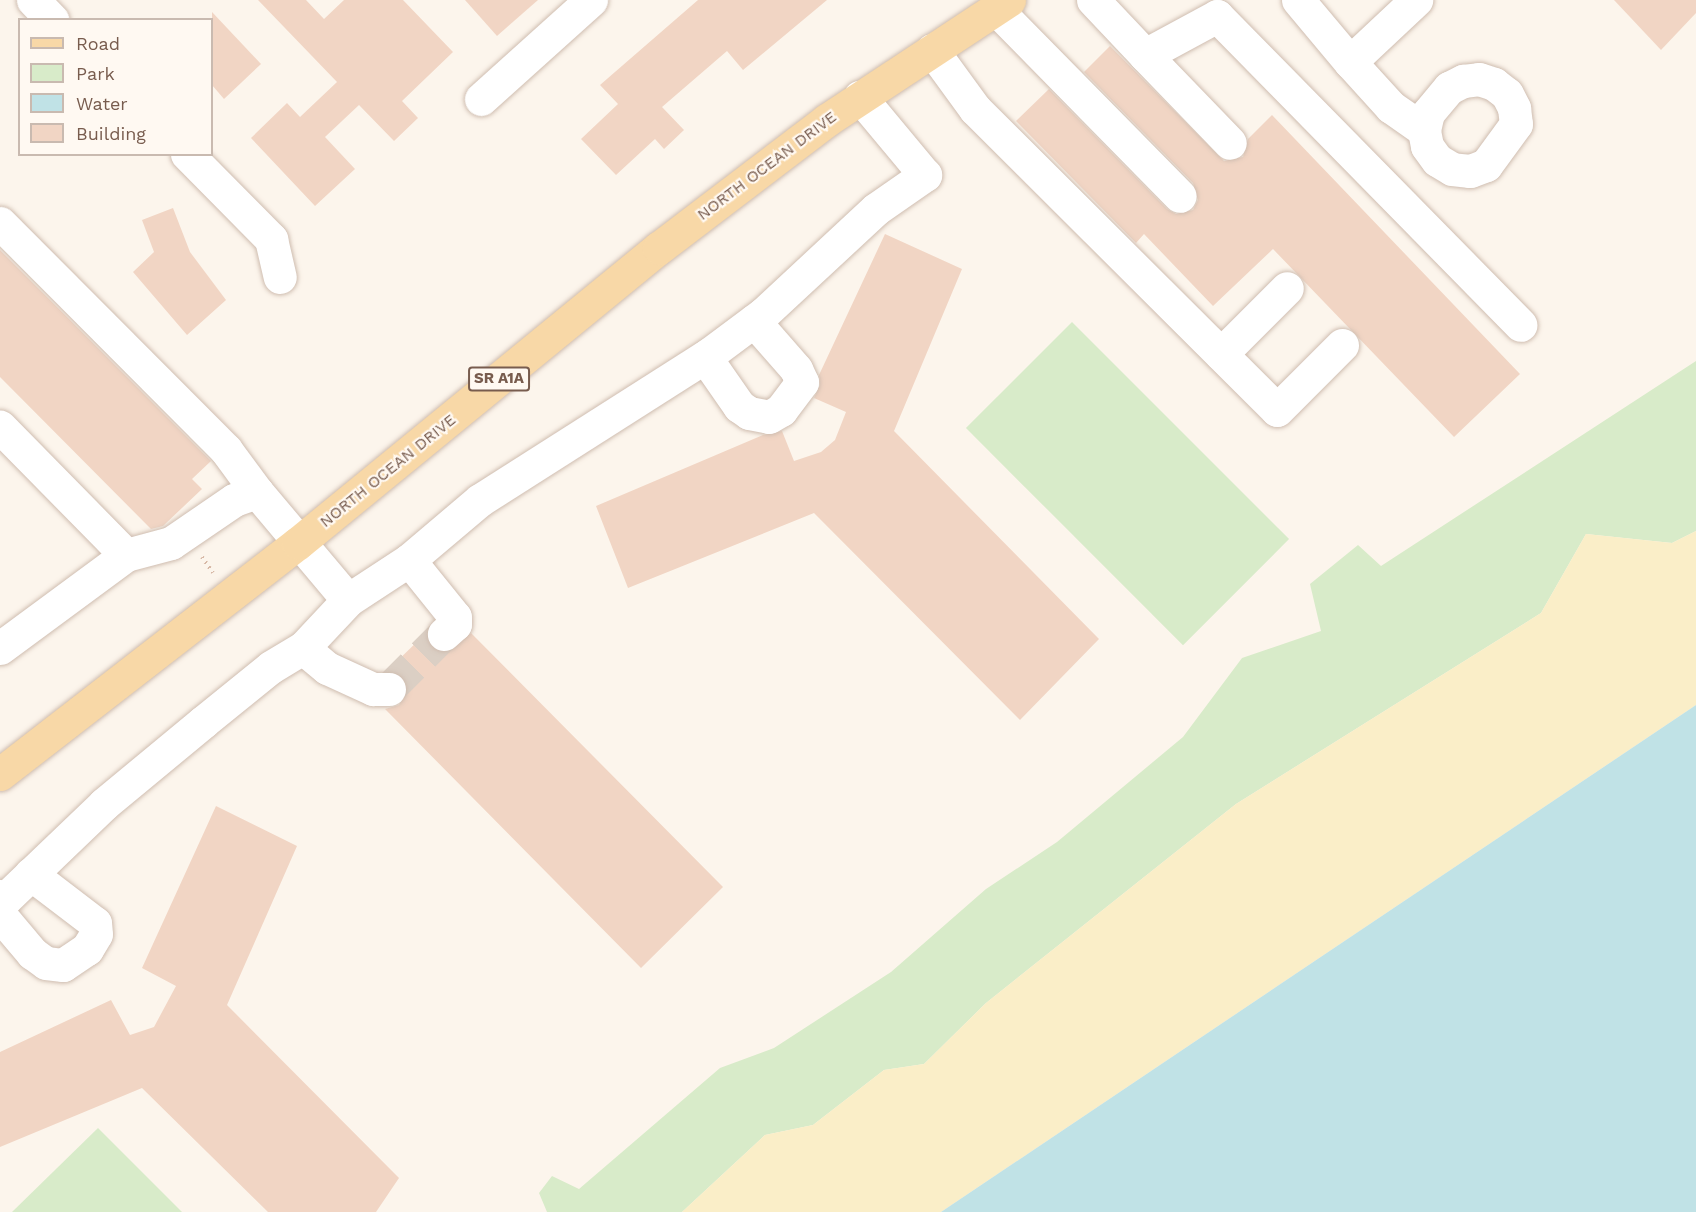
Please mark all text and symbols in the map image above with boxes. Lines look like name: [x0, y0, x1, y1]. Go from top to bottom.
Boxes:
legend: [18, 18, 213, 156]
text: Road: [76, 33, 120, 54]
text: Park: [76, 63, 115, 84]
text: Water: [76, 93, 128, 114]
street label: NORTH OCEAN DRIVE: [694, 107, 840, 225]
text: Building: [76, 123, 146, 144]
road number: SR A1A: [468, 367, 530, 391]
street label: NORTH OCEAN DRIVE: [316, 410, 460, 532]

